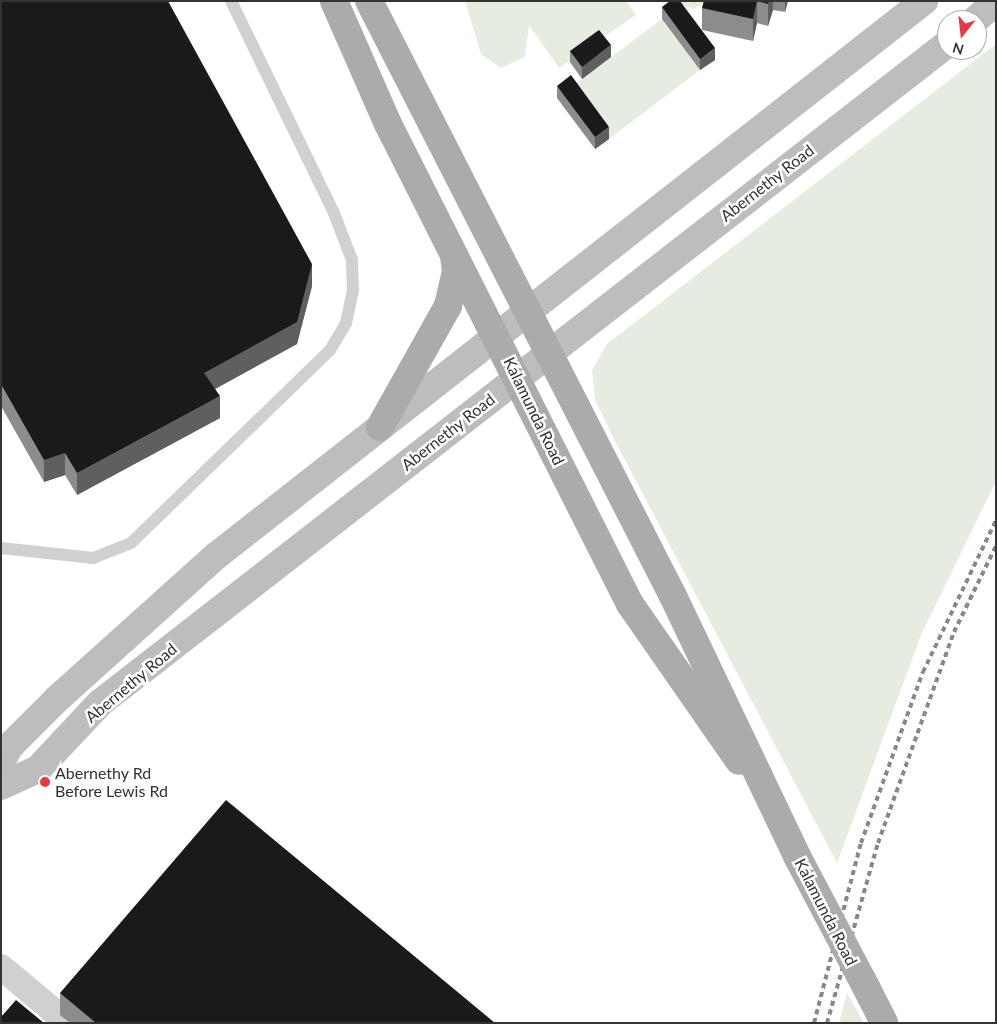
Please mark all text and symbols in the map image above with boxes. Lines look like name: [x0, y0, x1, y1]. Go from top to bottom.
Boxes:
north arrow: [937, 10, 987, 60]
text: N: [950, 39, 966, 59]
street label: Abernethy Road: [716, 140, 818, 226]
street label: Kalamunda Road: [500, 354, 568, 468]
street label: Abernethy Road: [397, 389, 499, 475]
street label: Abernethy Road: [81, 639, 181, 727]
place label: Abernethy Rd Before Lewis Rd: [55, 763, 168, 801]
marker: Abernethy Rd Before Lewis Rd: [39, 776, 51, 788]
street label: Kalamunda Road: [791, 855, 861, 969]

